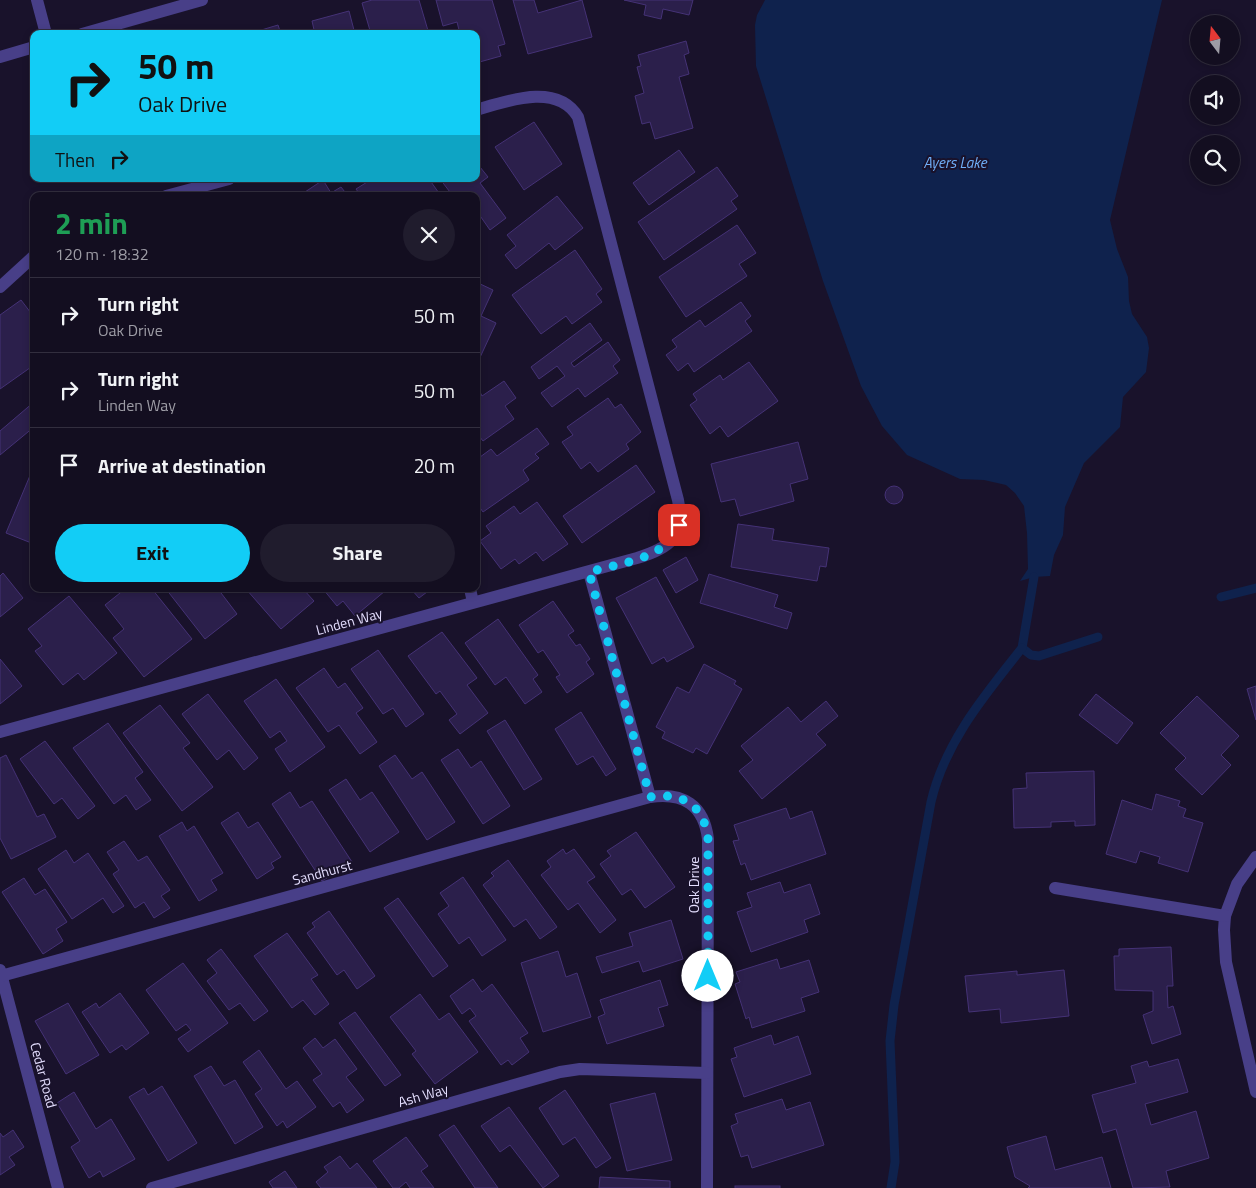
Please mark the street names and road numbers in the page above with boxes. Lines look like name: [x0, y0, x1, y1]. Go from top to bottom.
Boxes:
street label: Linden Way: [313, 602, 385, 640]
street label: Sandhurst: [290, 854, 354, 890]
street label: Oak Drive: [683, 857, 704, 913]
street label: Cedar Road: [25, 1040, 63, 1110]
street label: Ash Way: [395, 1078, 451, 1112]

